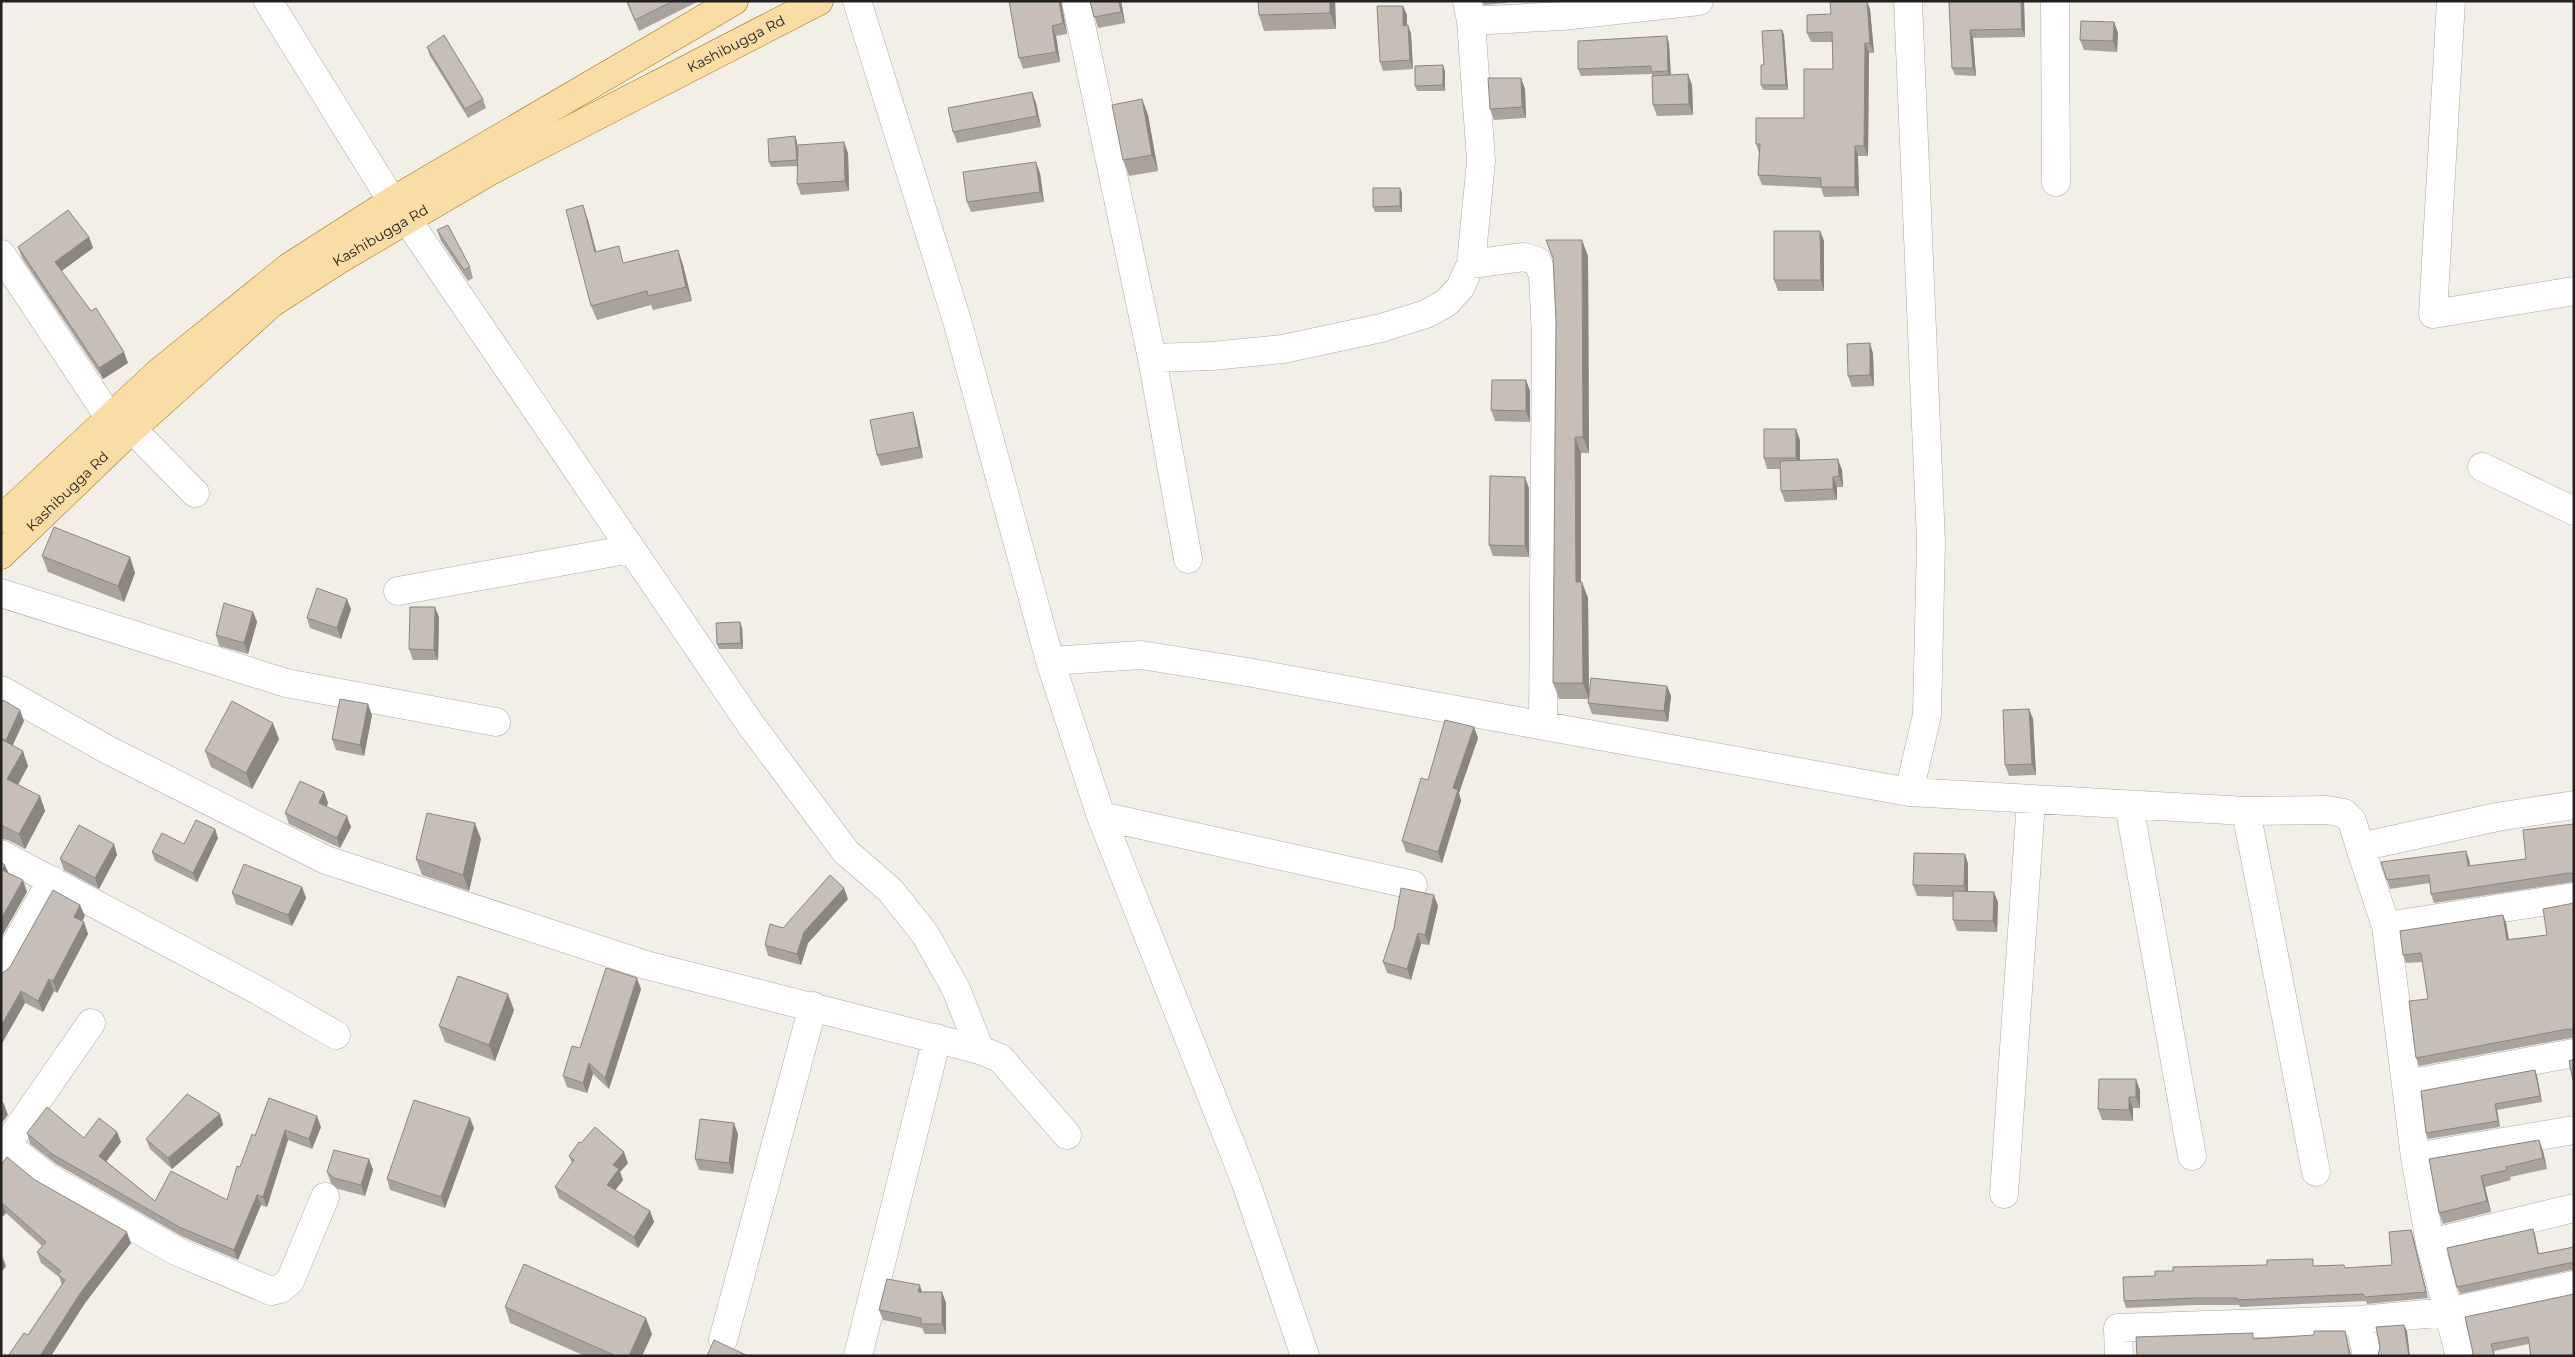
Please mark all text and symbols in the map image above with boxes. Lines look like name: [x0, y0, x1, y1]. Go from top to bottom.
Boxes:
street label: Kashibugga Rd: [684, 11, 788, 77]
street label: Kashibugga Rd: [329, 200, 432, 270]
street label: Kashibugga Rd: [22, 447, 112, 535]

